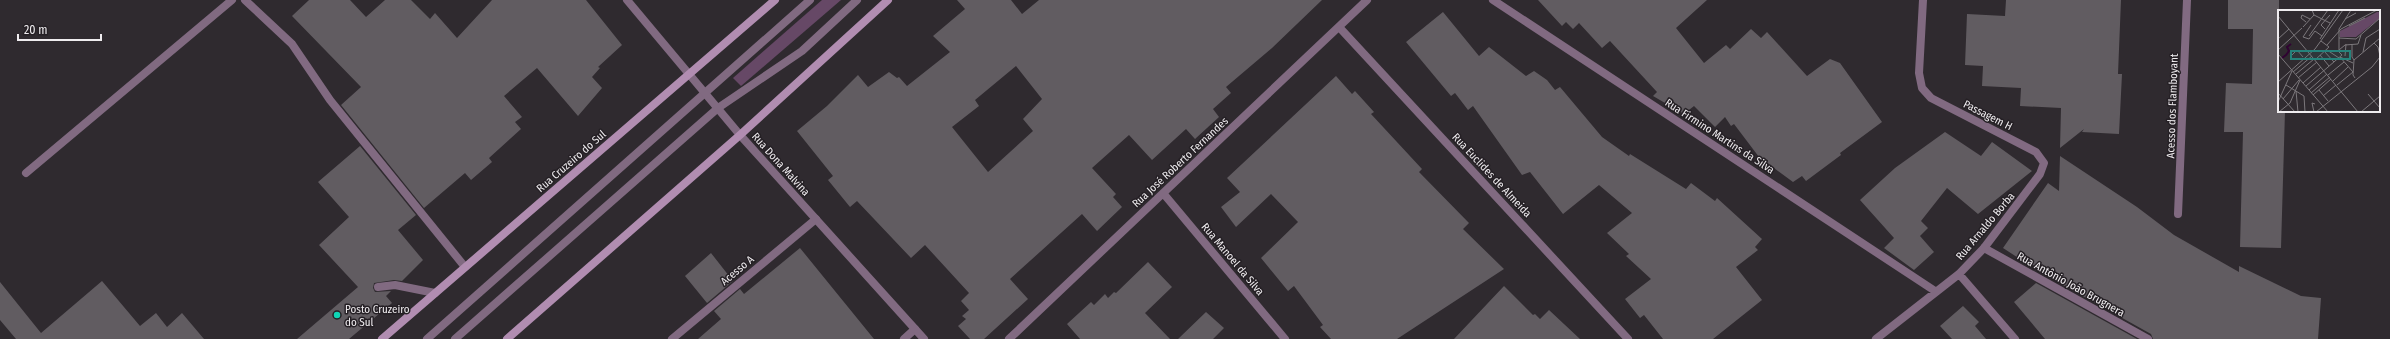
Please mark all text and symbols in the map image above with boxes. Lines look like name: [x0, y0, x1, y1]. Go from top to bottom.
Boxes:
inset map: [2278, 10, 2380, 112]
scale bar: [18, 16, 101, 42]
text: 20 m: [24, 23, 48, 37]
street label: Acesso dos Flamboyant: [2164, 53, 2181, 159]
street label: Rua Firmino Martins da Silva: [1663, 96, 1777, 177]
street label: Passagem H: [1961, 98, 2014, 133]
street label: Rua José Roberto Fernandes: [1130, 114, 1231, 210]
street label: Rua Cruzeiro do Sul: [534, 128, 609, 195]
street label: Rua Dona Malvina: [749, 130, 812, 199]
street label: Rua Euclides de Almeida: [1449, 131, 1534, 220]
street label: Rua Arnaldo Borba: [1953, 190, 2017, 263]
street label: Rua Manoel da Silva: [1199, 220, 1267, 298]
street label: Rua Antônio João Brugnera: [2015, 249, 2127, 319]
street label: Acesso A: [718, 253, 757, 288]
place label: Posto Cruzeiro do Sul: [345, 303, 410, 329]
marker: Posto Cruzeiro do Sul: [332, 310, 342, 320]

